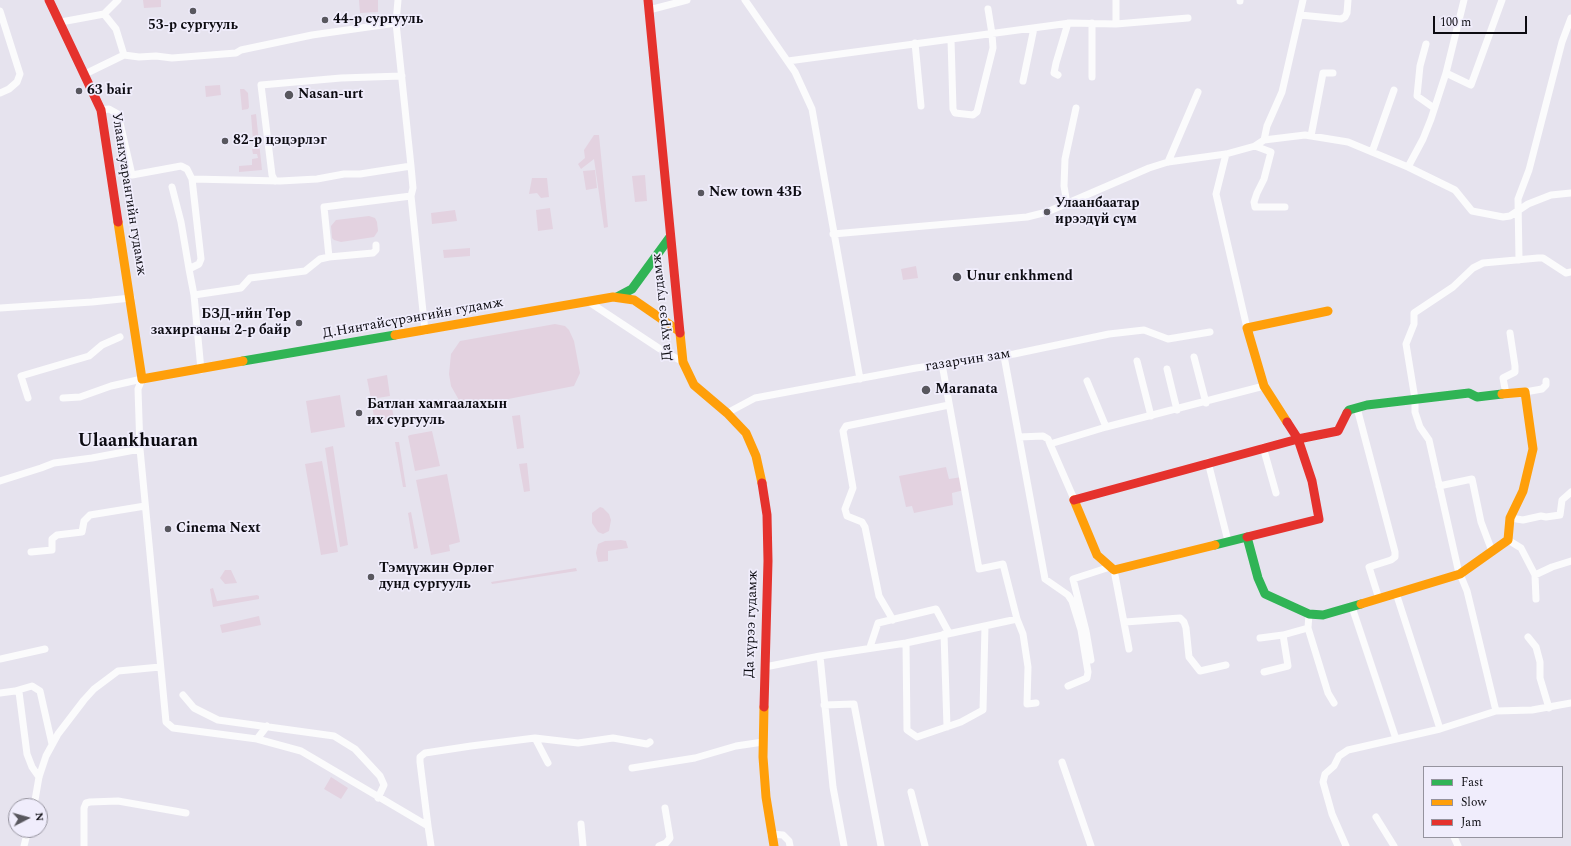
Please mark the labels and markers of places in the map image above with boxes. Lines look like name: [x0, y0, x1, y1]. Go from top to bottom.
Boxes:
marker: 53-р сургууль: [188, 6, 198, 16]
place label: 44-р сургууль: [333, 12, 423, 28]
marker: 44-р сургууль: [320, 15, 330, 25]
place label: 53-р сургууль: [148, 18, 238, 34]
place label: 63 bair: [87, 83, 132, 99]
marker: 63 bair: [74, 86, 84, 96]
place label: Nasan-urt: [298, 87, 363, 103]
marker: Nasan-urt: [283, 89, 295, 101]
place label: 82-р цэцэрлэг: [233, 133, 327, 149]
marker: 82-р цэцэрлэг: [220, 136, 230, 146]
place label: New town 43Б: [709, 185, 802, 201]
marker: New town 43Б: [696, 188, 706, 198]
place label: Улаанбаатар ирээдүй сүм: [1055, 196, 1140, 228]
marker: Улаанбаатар ирээдүй сүм: [1042, 207, 1052, 217]
place label: Unur enkhmend: [966, 269, 1073, 285]
marker: Unur enkhmend: [951, 271, 963, 283]
place label: БЗД-ийн Төр захиргааны 2-р байр: [151, 307, 291, 340]
marker: БЗД-ийн Төр захиргааны 2-р байр: [294, 318, 304, 328]
place label: Maranata: [935, 382, 998, 398]
marker: Maranata: [920, 384, 932, 396]
place label: Батлан хамгаалахын их сургууль: [367, 397, 507, 430]
marker: Батлан хамгаалахын их сургууль: [354, 408, 364, 418]
place label: Cinema Next: [176, 521, 261, 537]
marker: Cinema Next: [163, 524, 173, 534]
place label: Тэмүүжин Өрлөг дунд сургууль: [379, 561, 494, 594]
marker: Тэмүүжин Өрлөг дунд сургууль: [366, 572, 376, 582]

